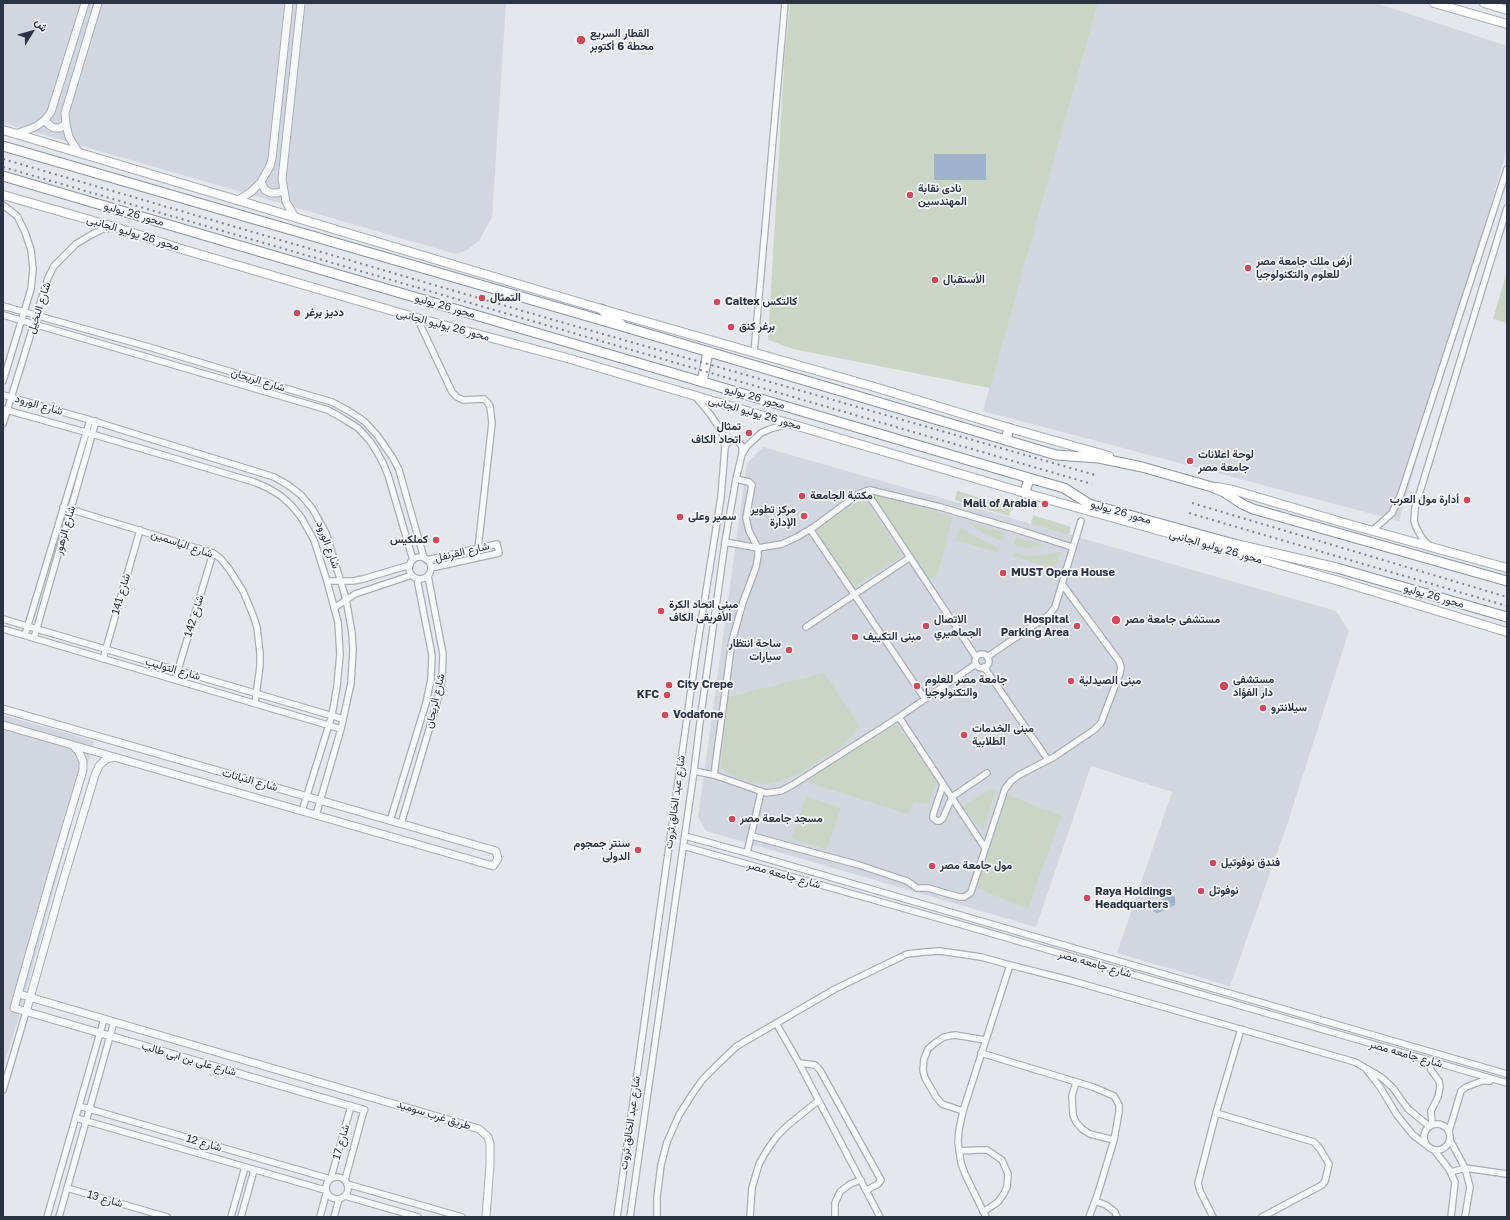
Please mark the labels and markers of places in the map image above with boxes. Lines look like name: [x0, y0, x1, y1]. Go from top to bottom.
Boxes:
place label: القطار السريع محطة 6 أكتوبر: [590, 27, 654, 53]
marker: القطار السريع محطة 6 أكتوبر: [575, 34, 587, 46]
place label: نادى نقابة المهندسين: [918, 182, 967, 208]
marker: نادى نقابة المهندسين: [905, 190, 915, 200]
place label: أرض ملك جامعة مصر للعلوم والتكنولوجيا: [1256, 255, 1352, 281]
marker: أرض ملك جامعة مصر للعلوم والتكنولوجيا: [1243, 263, 1253, 273]
place label: الأستقبال: [943, 273, 985, 287]
marker: الأستقبال: [930, 275, 940, 285]
place label: التمثال: [490, 291, 521, 305]
marker: التمثال: [477, 293, 487, 303]
place label: Caltex كالتكس: [725, 295, 797, 309]
marker: Caltex كالتكس: [712, 297, 722, 307]
place label: دديز برغر: [305, 306, 344, 320]
marker: دديز برغر: [292, 308, 302, 318]
place label: برغر كنق: [739, 320, 775, 334]
marker: برغر كنق: [726, 322, 736, 332]
place label: تمثال اتحاد الكاف: [691, 420, 741, 446]
marker: تمثال اتحاد الكاف: [744, 428, 754, 438]
place label: لوحة اعلانات جامعة مصر: [1198, 448, 1254, 474]
marker: لوحة اعلانات جامعة مصر: [1185, 456, 1195, 466]
place label: مكتبة الجامعة: [810, 489, 873, 503]
marker: مكتبة الجامعة: [797, 491, 807, 501]
place label: أدارة مول العرب: [1390, 493, 1459, 507]
marker: أدارة مول العرب: [1462, 495, 1472, 505]
place label: Mall of Arabia: [963, 497, 1037, 511]
marker: Mall of Arabia: [1040, 499, 1050, 509]
place label: مركز تطوير الإدارة: [750, 503, 796, 529]
place label: سمير وعلى: [688, 510, 736, 524]
marker: مركز تطوير الإدارة: [799, 511, 809, 521]
marker: سمير وعلى: [675, 512, 685, 522]
place label: كملكيس: [390, 533, 428, 547]
marker: كملكيس: [431, 535, 441, 545]
place label: MUST Opera House: [1011, 566, 1115, 580]
marker: MUST Opera House: [998, 568, 1008, 578]
place label: مبنى اتحاد الكرة الأفريقى الكاف: [669, 598, 738, 624]
marker: مبنى اتحاد الكرة الأفريقى الكاف: [656, 606, 666, 616]
place label: الاتصال الجماهيري: [934, 613, 981, 639]
place label: Hospital Parking Area: [1001, 613, 1069, 639]
place label: مستشفى جامعة مصر: [1125, 613, 1220, 627]
marker: مستشفى جامعة مصر: [1110, 614, 1122, 626]
marker: الاتصال الجماهيري: [921, 621, 931, 631]
marker: Hospital Parking Area: [1072, 621, 1082, 631]
place label: مبنى التكييف: [863, 630, 921, 644]
marker: مبنى التكييف: [850, 632, 860, 642]
place label: ساحة انتظار سيارات: [729, 637, 781, 663]
marker: ساحة انتظار سيارات: [784, 645, 794, 655]
place label: جامعة مصر للعلوم والتكنولوجيا: [925, 673, 1007, 699]
place label: مستشفى دار الفؤاد: [1233, 673, 1274, 699]
place label: مبنى الصيدلية: [1079, 674, 1141, 688]
marker: مبنى الصيدلية: [1066, 676, 1076, 686]
place label: City Crepe: [677, 678, 733, 692]
marker: City Crepe: [664, 680, 674, 690]
marker: مستشفى دار الفؤاد: [1218, 680, 1230, 692]
marker: جامعة مصر للعلوم والتكنولوجيا: [912, 681, 922, 691]
place label: KFC: [637, 688, 659, 702]
marker: KFC: [662, 690, 672, 700]
place label: سيلانترو: [1271, 701, 1307, 715]
marker: سيلانترو: [1258, 703, 1268, 713]
place label: Vodafone: [673, 708, 724, 722]
marker: Vodafone: [660, 710, 670, 720]
place label: مبنى الخدمات الطلابية: [972, 722, 1034, 748]
marker: مبنى الخدمات الطلابية: [959, 730, 969, 740]
place label: مسجد جامعة مصر: [740, 812, 823, 826]
marker: مسجد جامعة مصر: [727, 814, 737, 824]
place label: سنتر جمجوم الدولى: [573, 837, 630, 863]
marker: سنتر جمجوم الدولى: [633, 845, 643, 855]
place label: فندق نوفوتيل: [1221, 856, 1280, 870]
marker: فندق نوفوتيل: [1208, 858, 1218, 868]
place label: مول جامعة مصر: [940, 859, 1012, 873]
marker: مول جامعة مصر: [927, 861, 937, 871]
place label: نوفوتل: [1209, 884, 1239, 898]
place label: Raya Holdings Headquarters: [1095, 885, 1172, 911]
marker: نوفوتل: [1196, 886, 1206, 896]
marker: Raya Holdings Headquarters: [1082, 893, 1092, 903]

